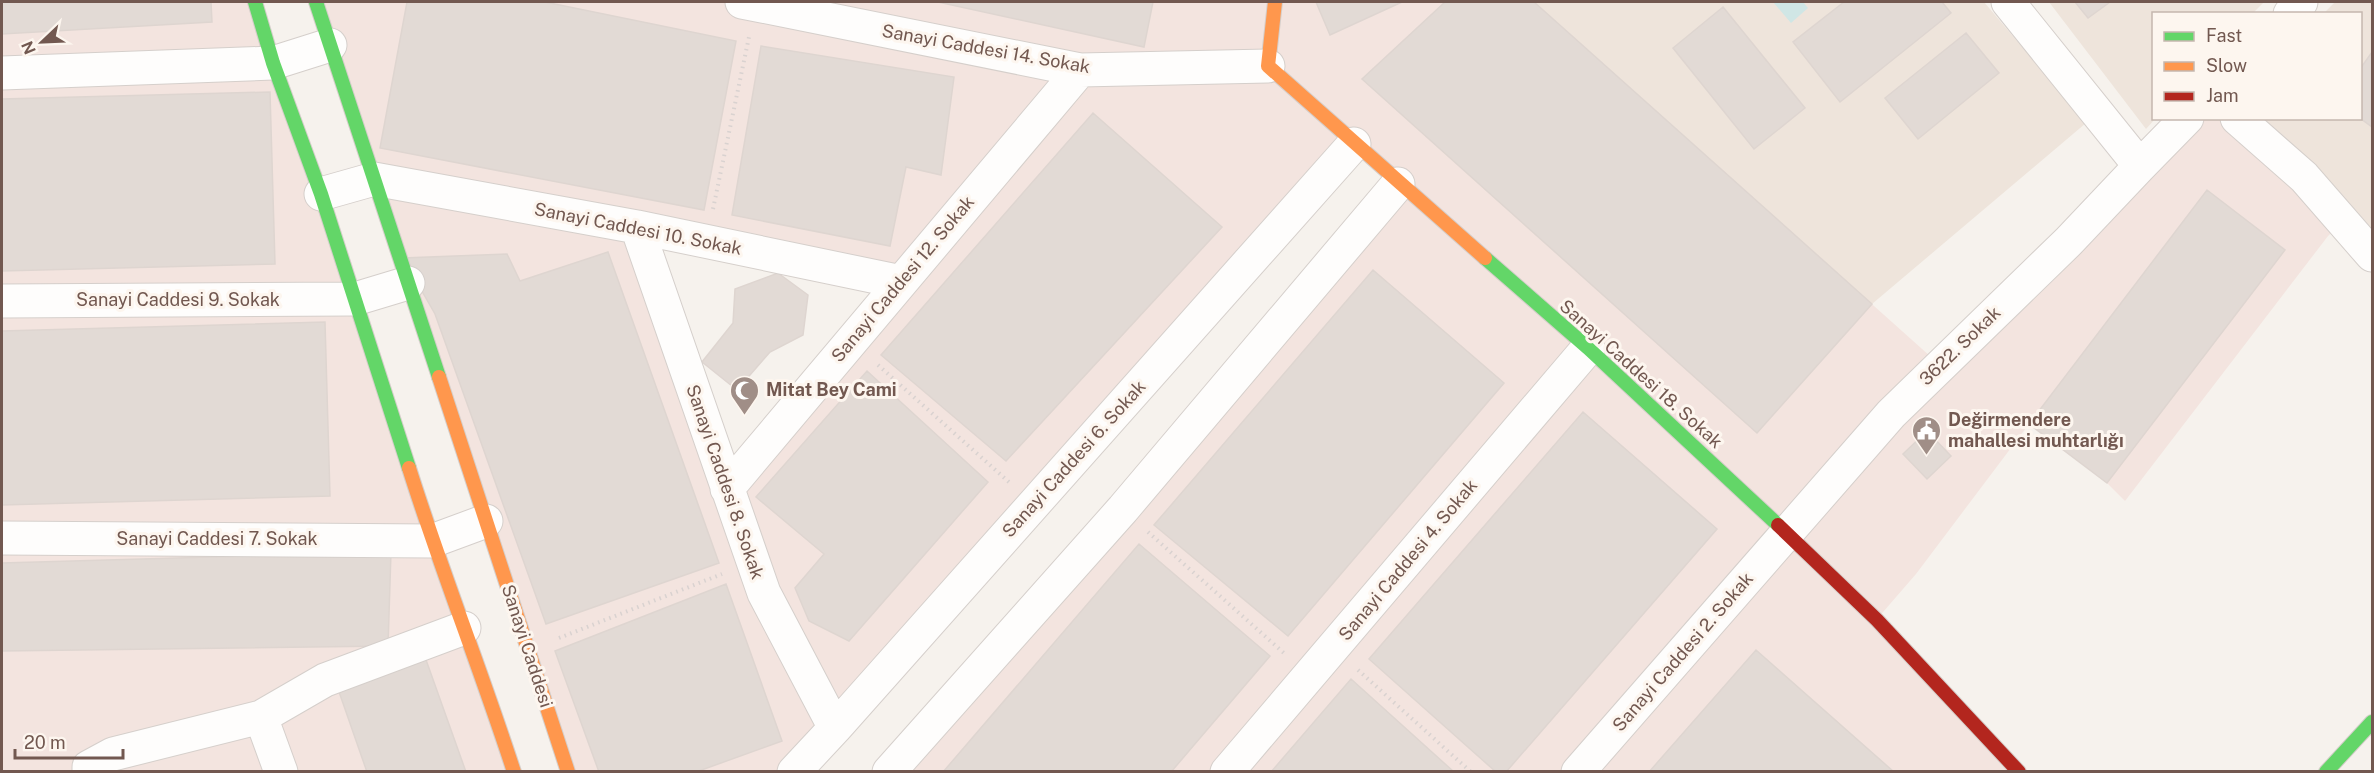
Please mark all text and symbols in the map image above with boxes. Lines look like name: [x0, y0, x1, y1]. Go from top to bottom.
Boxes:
north arrow: [12, 12, 72, 72]
legend: [2152, 12, 2362, 120]
street label: Sanayi Caddesi 14. Sokak: [880, 20, 1092, 77]
text: Fast: [2206, 25, 2242, 46]
text: N: [17, 38, 40, 57]
text: Slow: [2206, 55, 2247, 76]
text: Jam: [2206, 85, 2239, 106]
street label: Sanayi Caddesi 12. Sokak: [827, 191, 978, 366]
street label: Sanayi Caddesi 10. Sokak: [533, 198, 744, 259]
street label: Sanayi Caddesi 9. Sokak: [76, 289, 280, 310]
street label: Sanayi Caddesi 18. Sokak: [1556, 295, 1727, 452]
street label: 3622. Sokak: [1915, 302, 2004, 389]
mosque icon: Mitat Bey Cami: [729, 374, 761, 416]
street label: Sanayi Caddesi 6. Sokak: [998, 376, 1150, 541]
place label: Mitat Bey Cami: [766, 379, 897, 400]
street label: Sanayi Caddesi 8. Sokak: [682, 382, 769, 582]
place label: Değirmendere mahallesi muhtarlığı: [1948, 409, 2124, 451]
public building icon: Değirmendere mahallesi muhtarlığı: [1911, 414, 1943, 456]
street label: Sanayi Caddesi 4. Sokak: [1334, 475, 1481, 645]
street label: Sanayi Caddesi 7. Sokak: [116, 528, 318, 549]
street label: Sanayi Caddesi 2. Sokak: [1608, 568, 1757, 735]
street label: Sanayi Caddesi: [498, 582, 557, 710]
scale bar: [15, 722, 123, 760]
text: 20 m: [24, 732, 66, 753]

